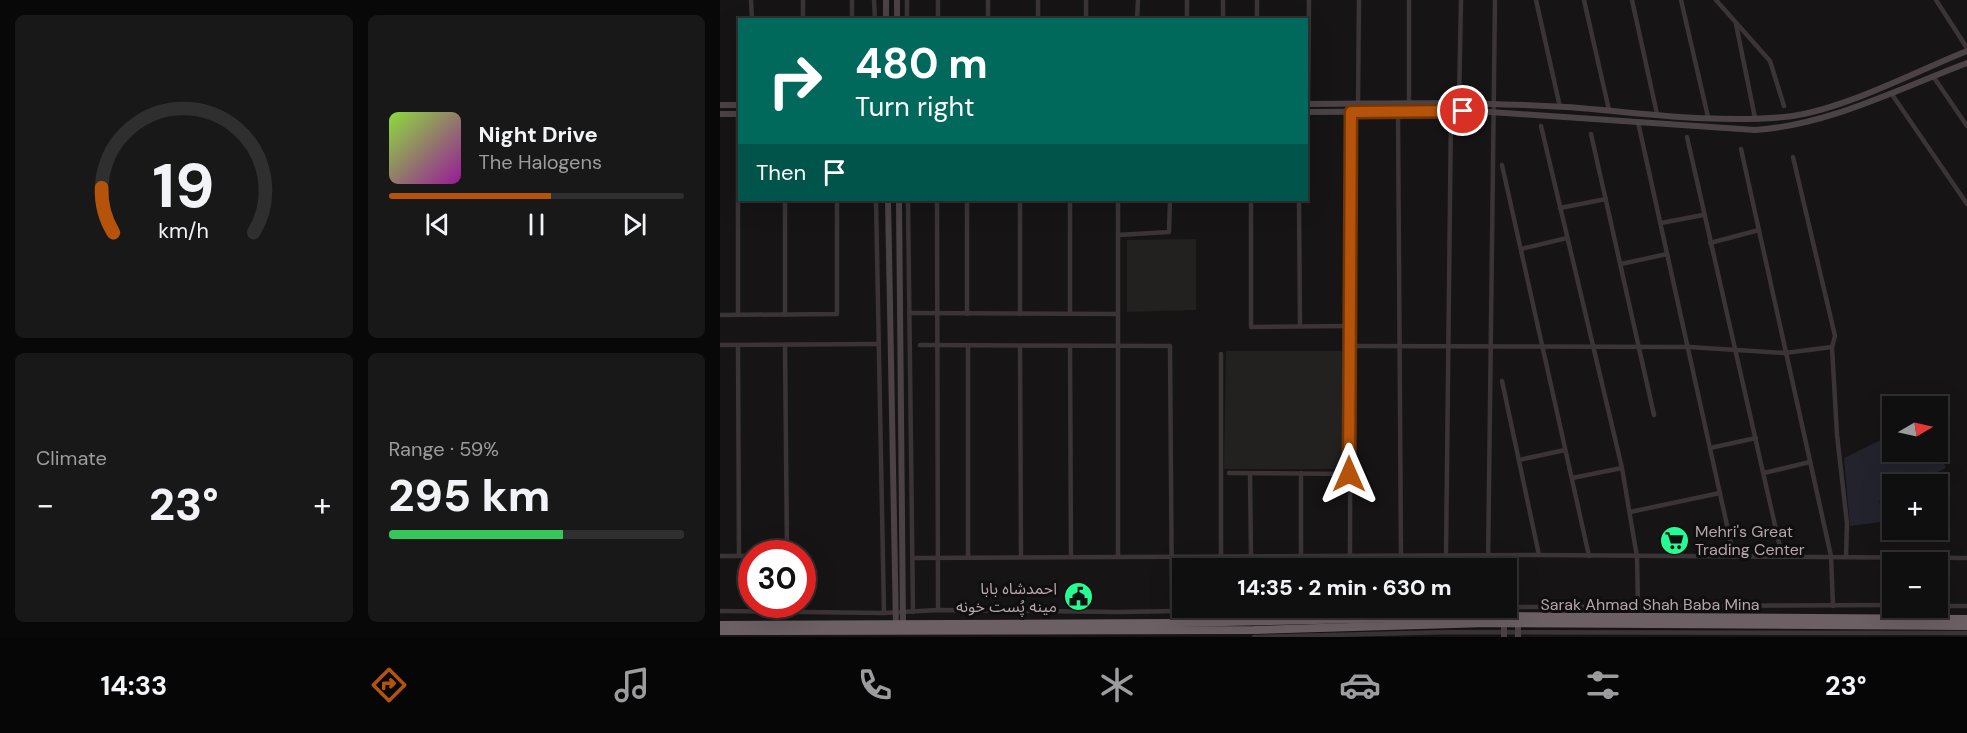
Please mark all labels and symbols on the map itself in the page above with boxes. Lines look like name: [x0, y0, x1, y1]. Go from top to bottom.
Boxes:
pin: [1437, 85, 1488, 136]
north arrow: [1882, 396, 1948, 462]
position arrow: [1317, 442, 1381, 506]
place label: Mehri's Great Trading Center: [1695, 521, 1805, 560]
supermarket icon: Mehri's Great Trading Center: [1658, 524, 1690, 556]
speed limit sign: 30: [738, 540, 816, 618]
place label: احمدشاه بابا مینه پُست خونه: [956, 578, 1057, 617]
public building icon: احمدشاه بابا مینه پُست خونه: [1062, 581, 1094, 613]
street label: Sarak Ahmad Shah Baba Mina: [1540, 594, 1760, 615]

